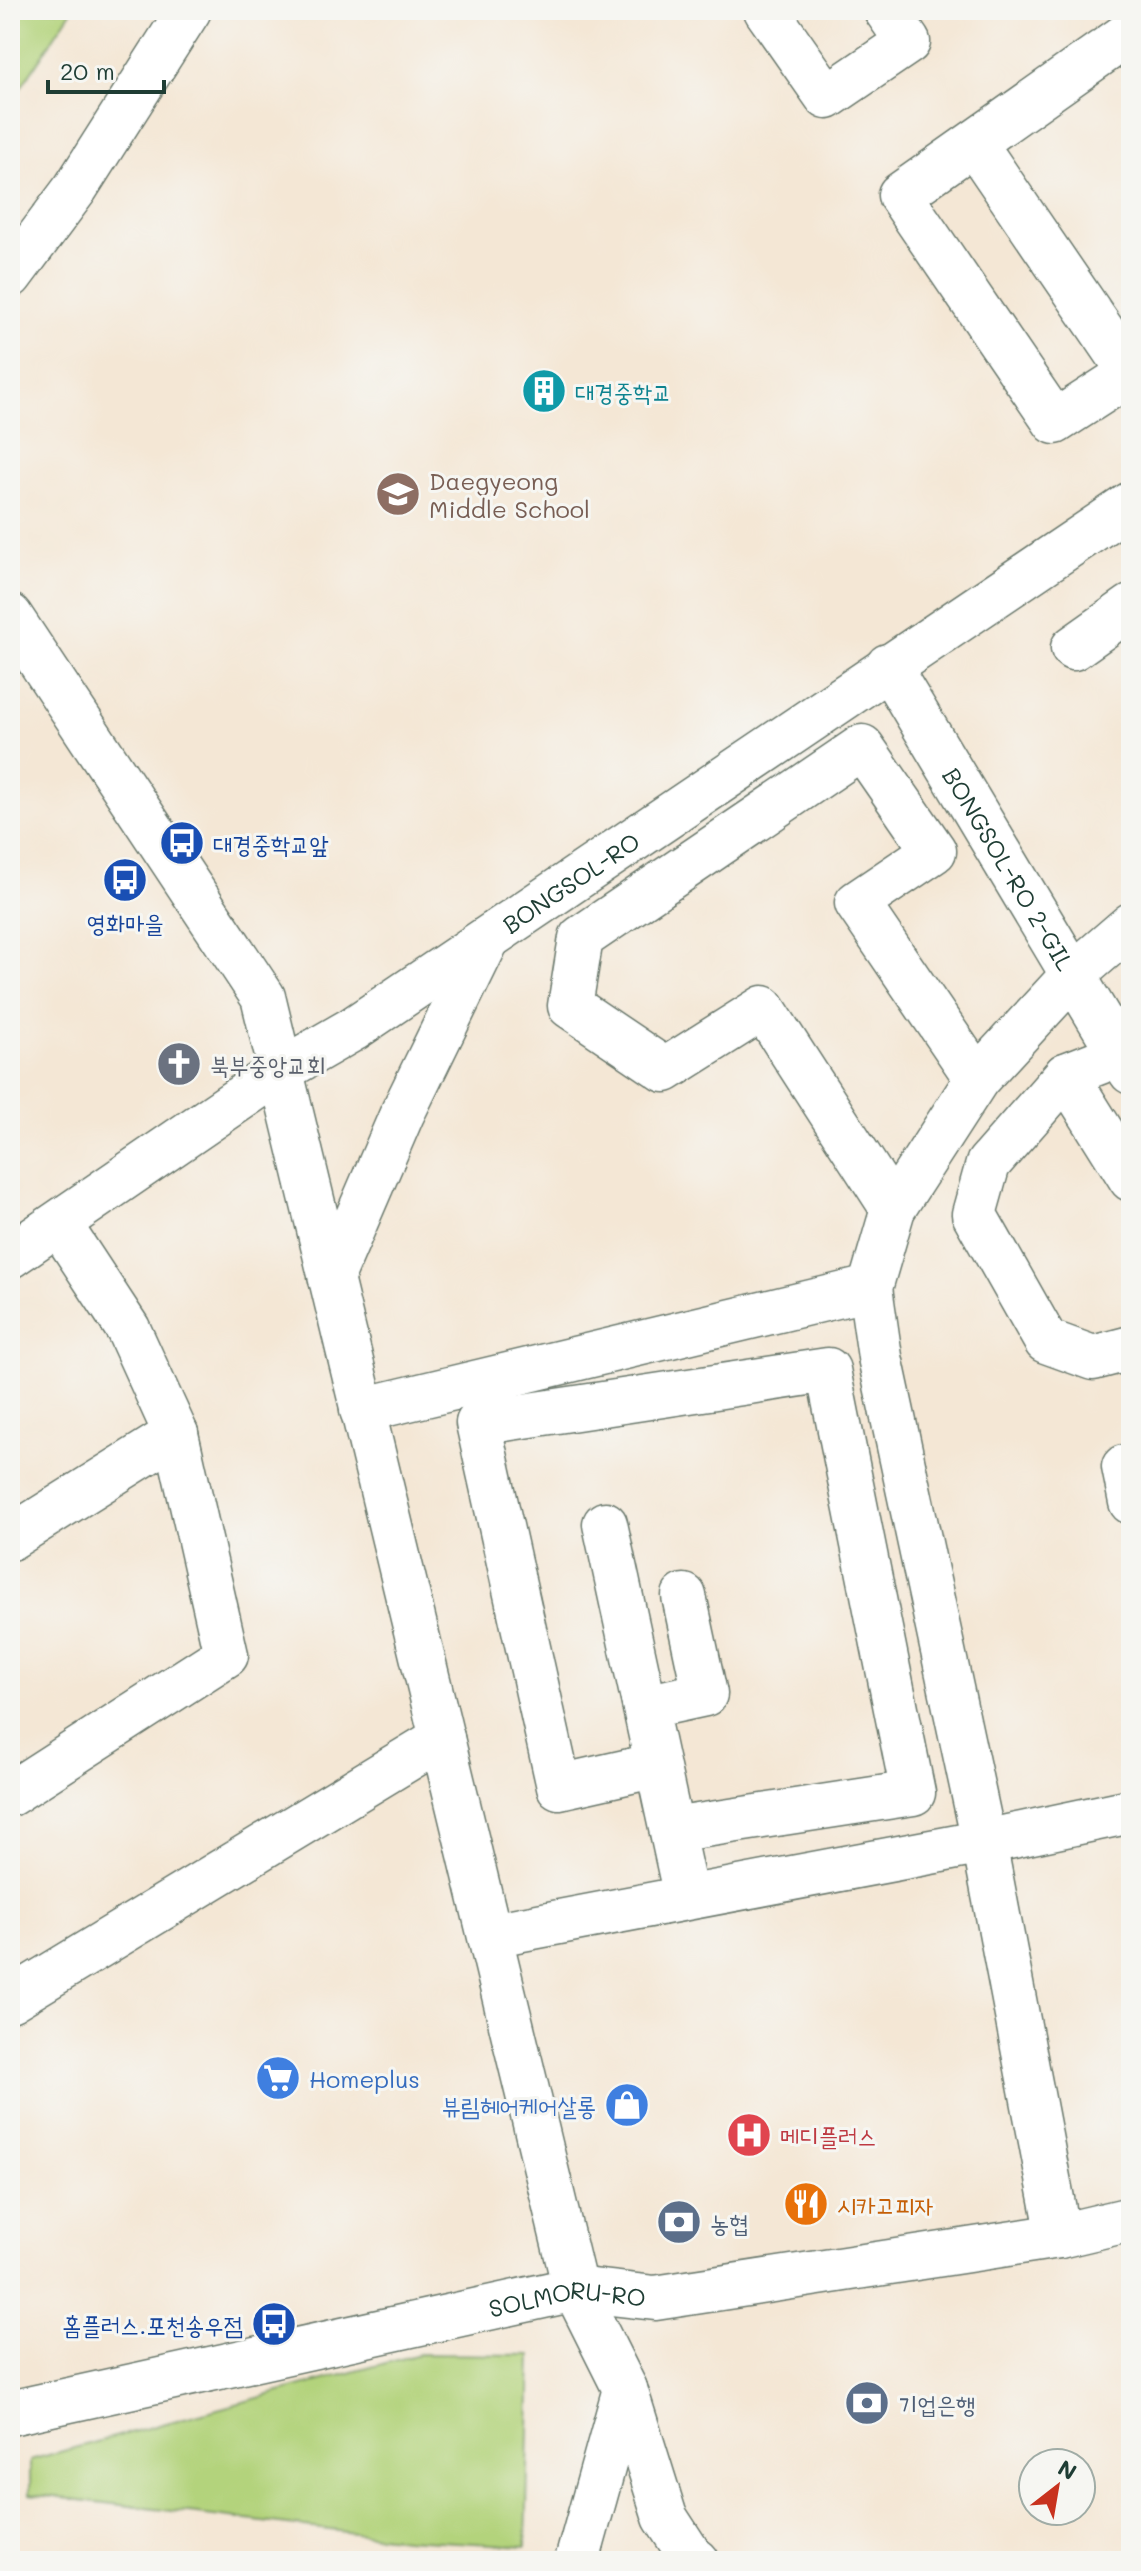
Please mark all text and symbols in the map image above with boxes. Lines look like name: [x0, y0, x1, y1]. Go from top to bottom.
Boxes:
scale bar: [48, 44, 164, 94]
text: 20 m: [60, 55, 115, 86]
building icon: 대경중학교: [520, 367, 568, 415]
place label: 대경중학교: [575, 376, 672, 407]
place label: Daegyeong Middle School: [429, 465, 590, 524]
school or university icon: Daegyeong Middle School: [374, 470, 422, 518]
street label: BONGSOL-RO 2-GIL: [937, 761, 1082, 976]
bus stop icon: 대경중학교앞: [158, 819, 206, 867]
street label: BONGSOL-RO: [496, 825, 645, 940]
place label: 대경중학교앞: [213, 828, 329, 859]
bus stop icon: 영화마을: [101, 856, 149, 904]
place label: 영화마을: [86, 907, 164, 938]
church icon: 북부중앙교회: [155, 1040, 203, 1088]
place label: 북부중앙교회: [210, 1049, 326, 1080]
supermarket icon: Homeplus: [254, 2054, 302, 2102]
place label: Homeplus: [309, 2063, 420, 2094]
shop icon: 뷰림헤어케어살롱: [603, 2081, 651, 2129]
place label: 뷰림헤어케어살롱: [442, 2090, 596, 2121]
hospital icon: 메디플러스: [725, 2111, 773, 2159]
place label: 메디플러스: [780, 2120, 877, 2151]
restaurant icon: 시카고피자: [782, 2180, 830, 2228]
place label: 시카고피자: [837, 2189, 934, 2220]
bank icon: 농협: [655, 2198, 703, 2246]
place label: 농협: [710, 2207, 749, 2238]
street label: SOLMORU-RO: [486, 2273, 647, 2323]
bus stop icon: 홈플러스.포천송우점: [250, 2300, 298, 2348]
place label: 홈플러스.포천송우점: [62, 2309, 243, 2340]
bank icon: 기업은행: [843, 2379, 891, 2427]
place label: 기업은행: [898, 2388, 975, 2419]
north arrow: [1017, 2447, 1097, 2527]
text: N: [1053, 2453, 1082, 2486]

